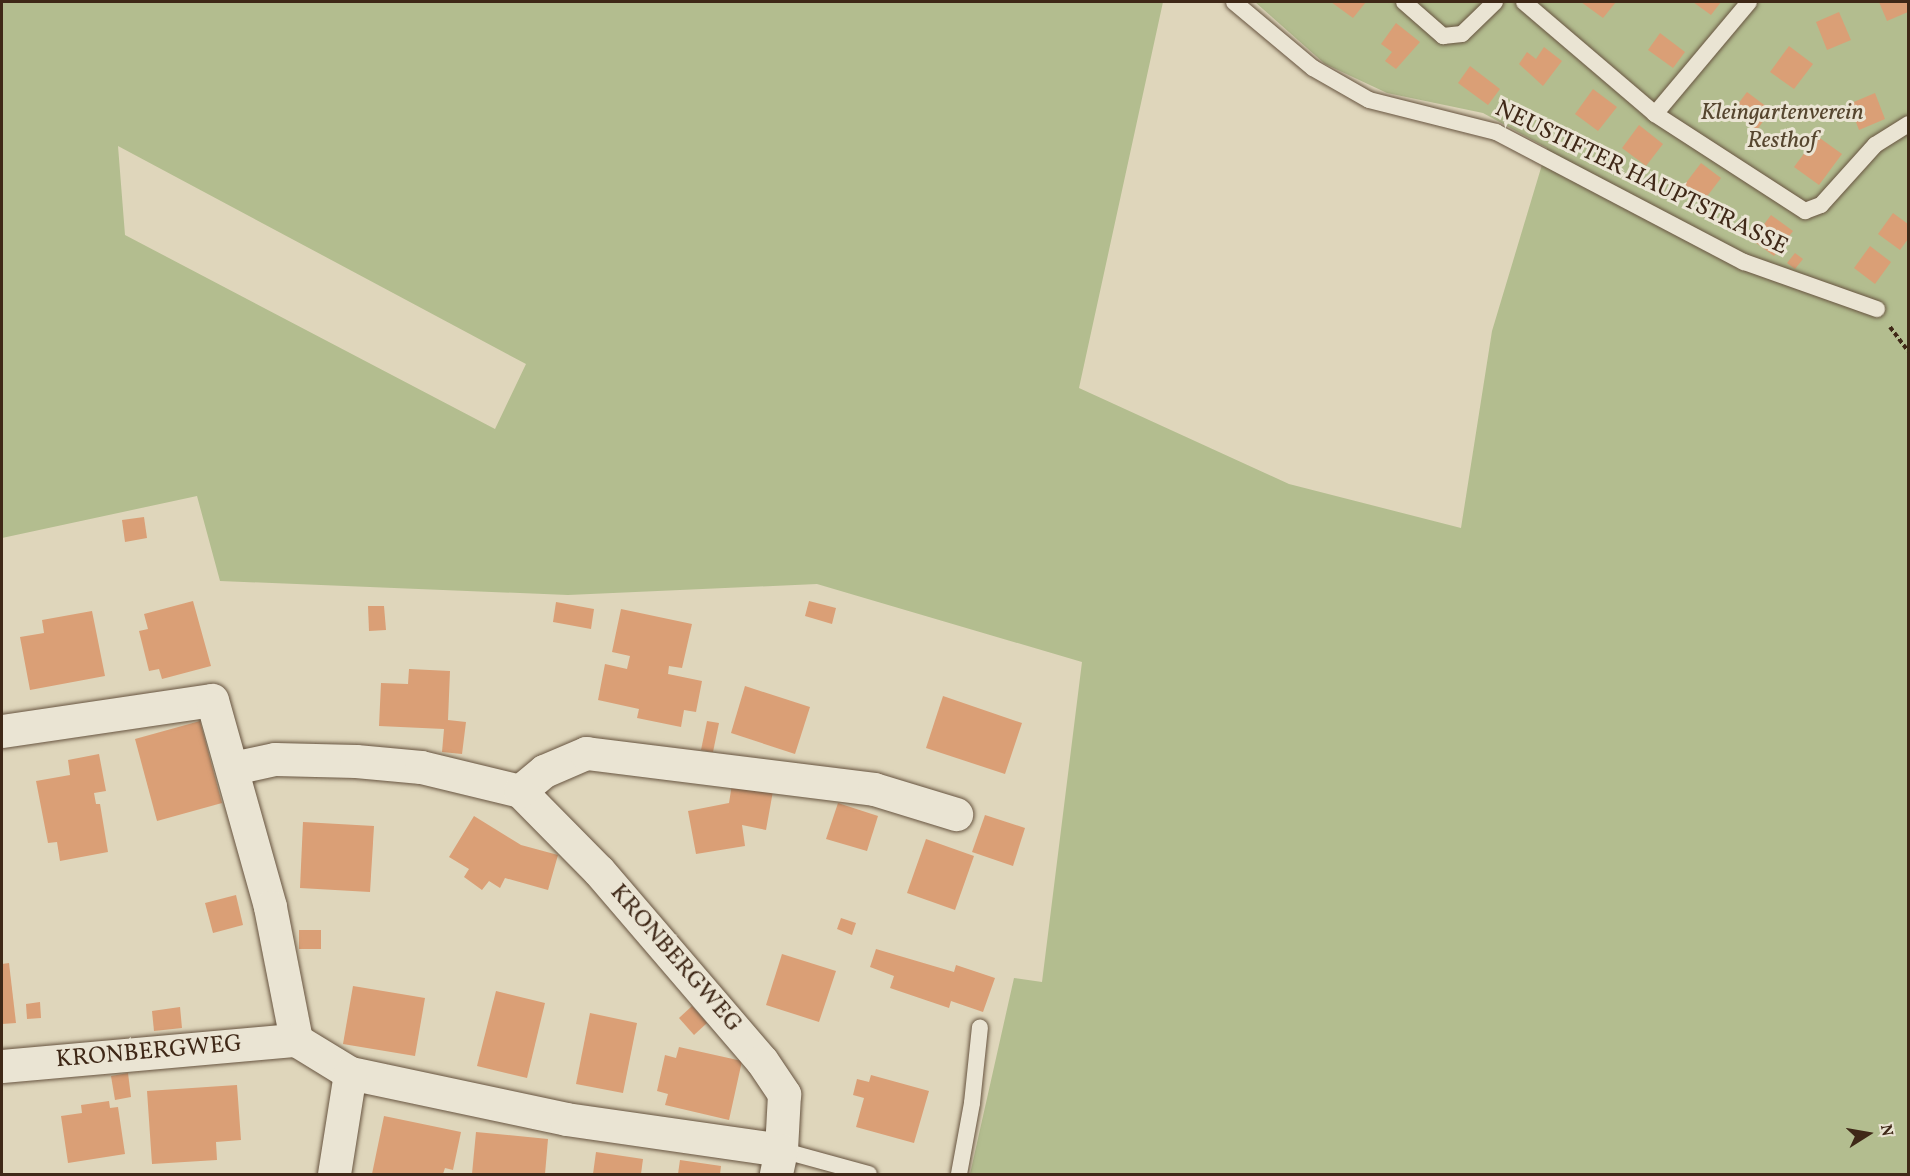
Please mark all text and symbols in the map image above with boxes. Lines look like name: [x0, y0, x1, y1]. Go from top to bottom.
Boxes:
street label: NEUSTIFTER HAUPTSTRASSE: [1490, 95, 1792, 263]
park label: Kleingartenverein Resthof: [1700, 100, 1864, 156]
street label: KRONBERGWEG: [603, 879, 747, 1039]
street label: KRONBERGWEG: [55, 1031, 243, 1075]
north arrow: [1838, 1104, 1898, 1164]
text: N: [1874, 1123, 1898, 1138]

